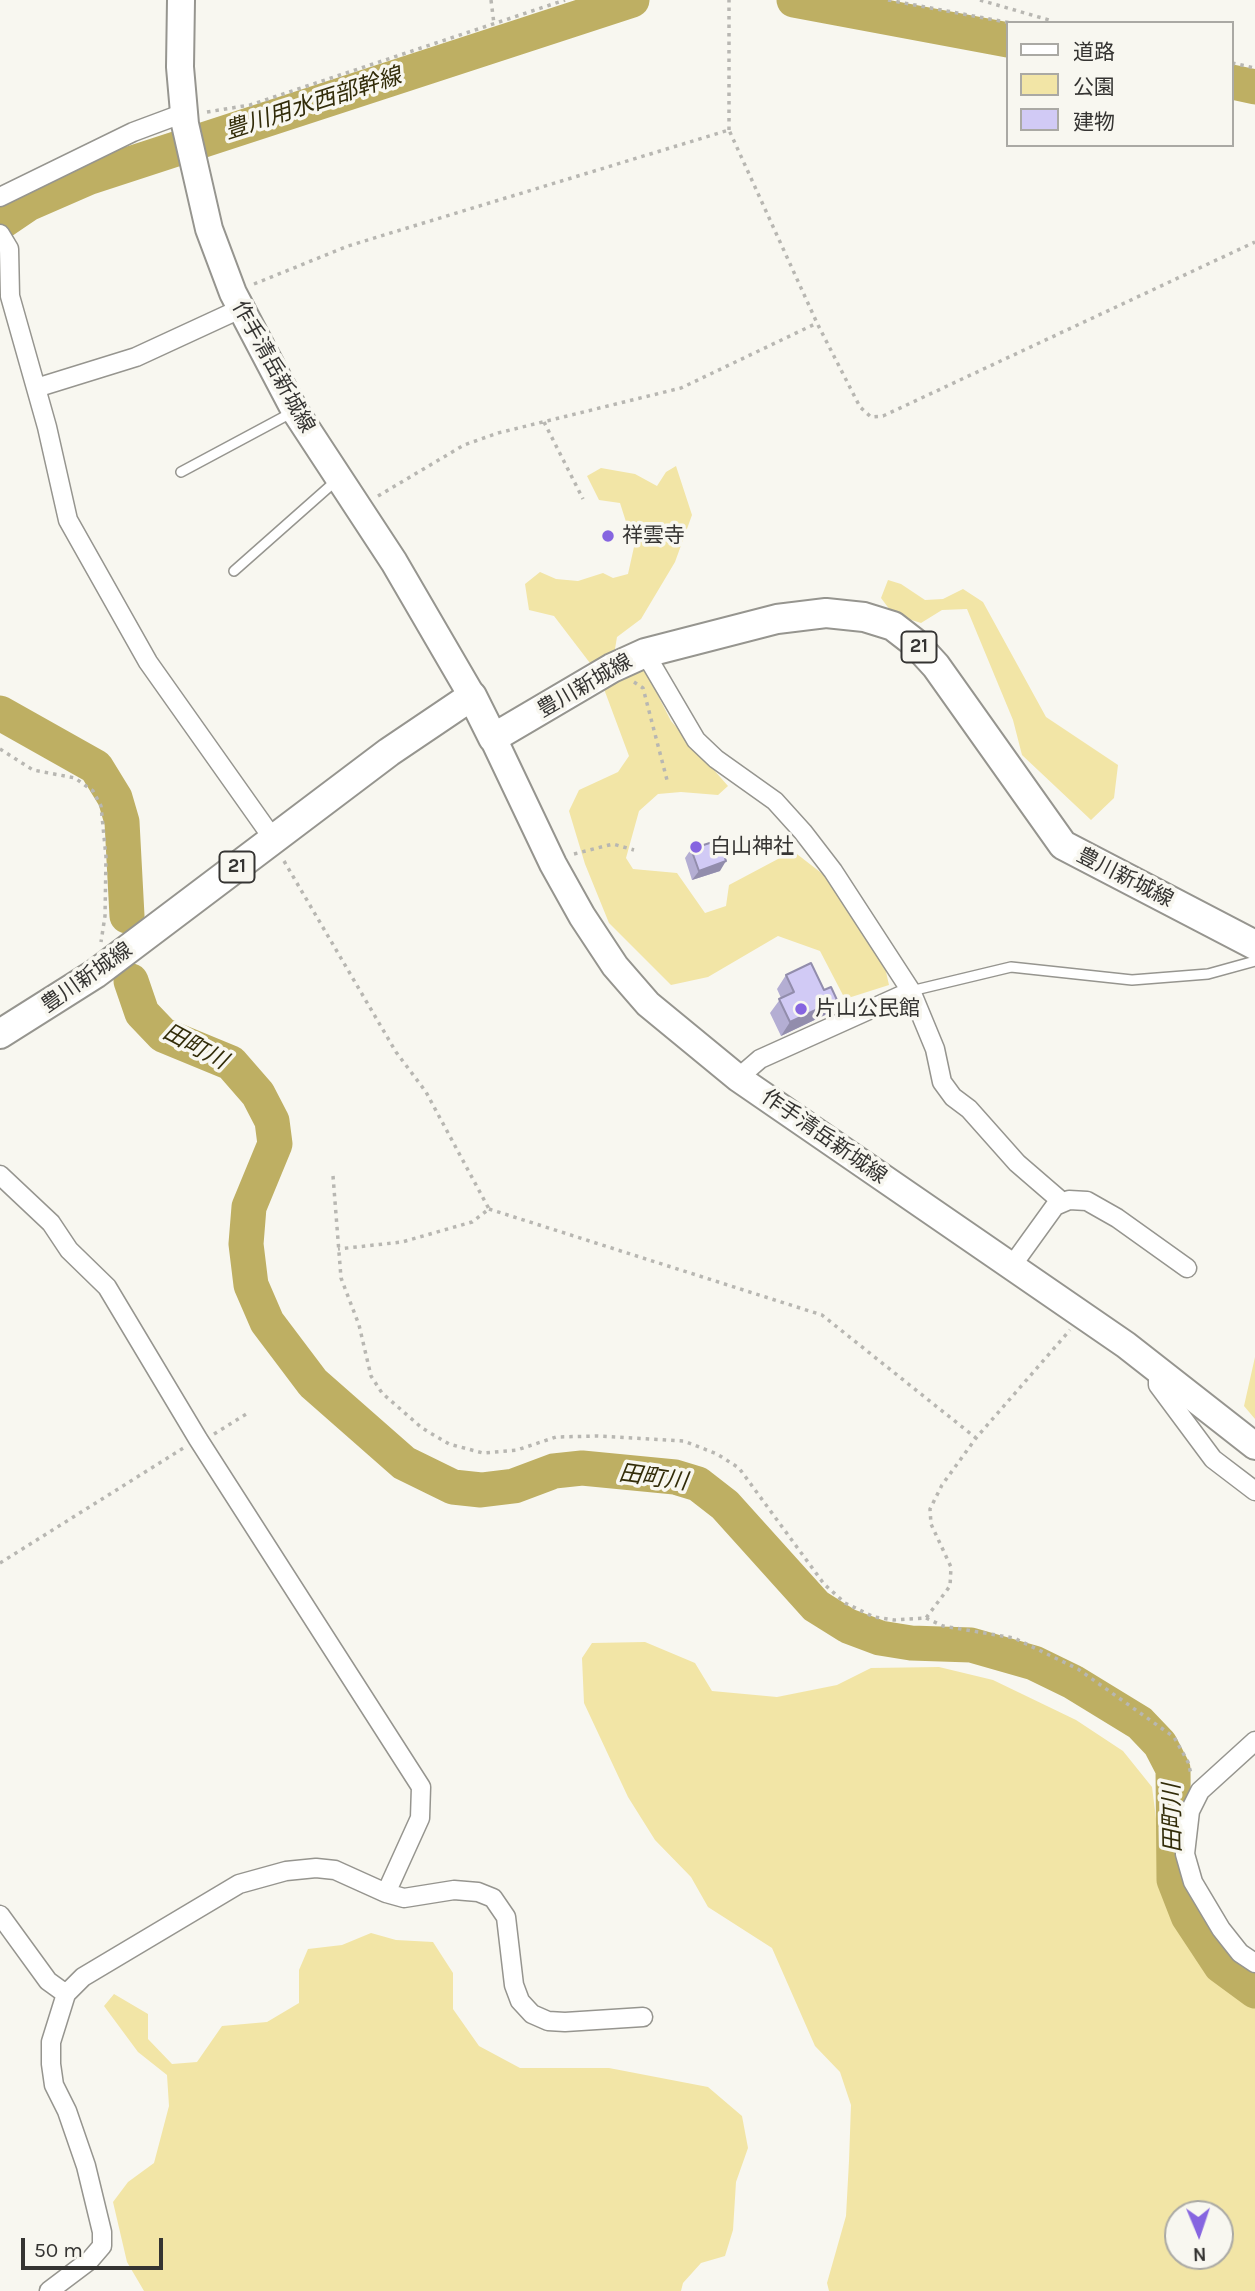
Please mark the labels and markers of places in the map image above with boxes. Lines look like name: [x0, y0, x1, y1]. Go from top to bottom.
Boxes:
place label: 祥雲寺: [622, 523, 685, 549]
marker: 祥雲寺: [600, 528, 616, 544]
place label: 白山神社: [710, 834, 794, 860]
marker: 白山神社: [688, 839, 704, 855]
place label: 片山公民館: [815, 996, 920, 1022]
marker: 片山公民館: [793, 1001, 809, 1017]

